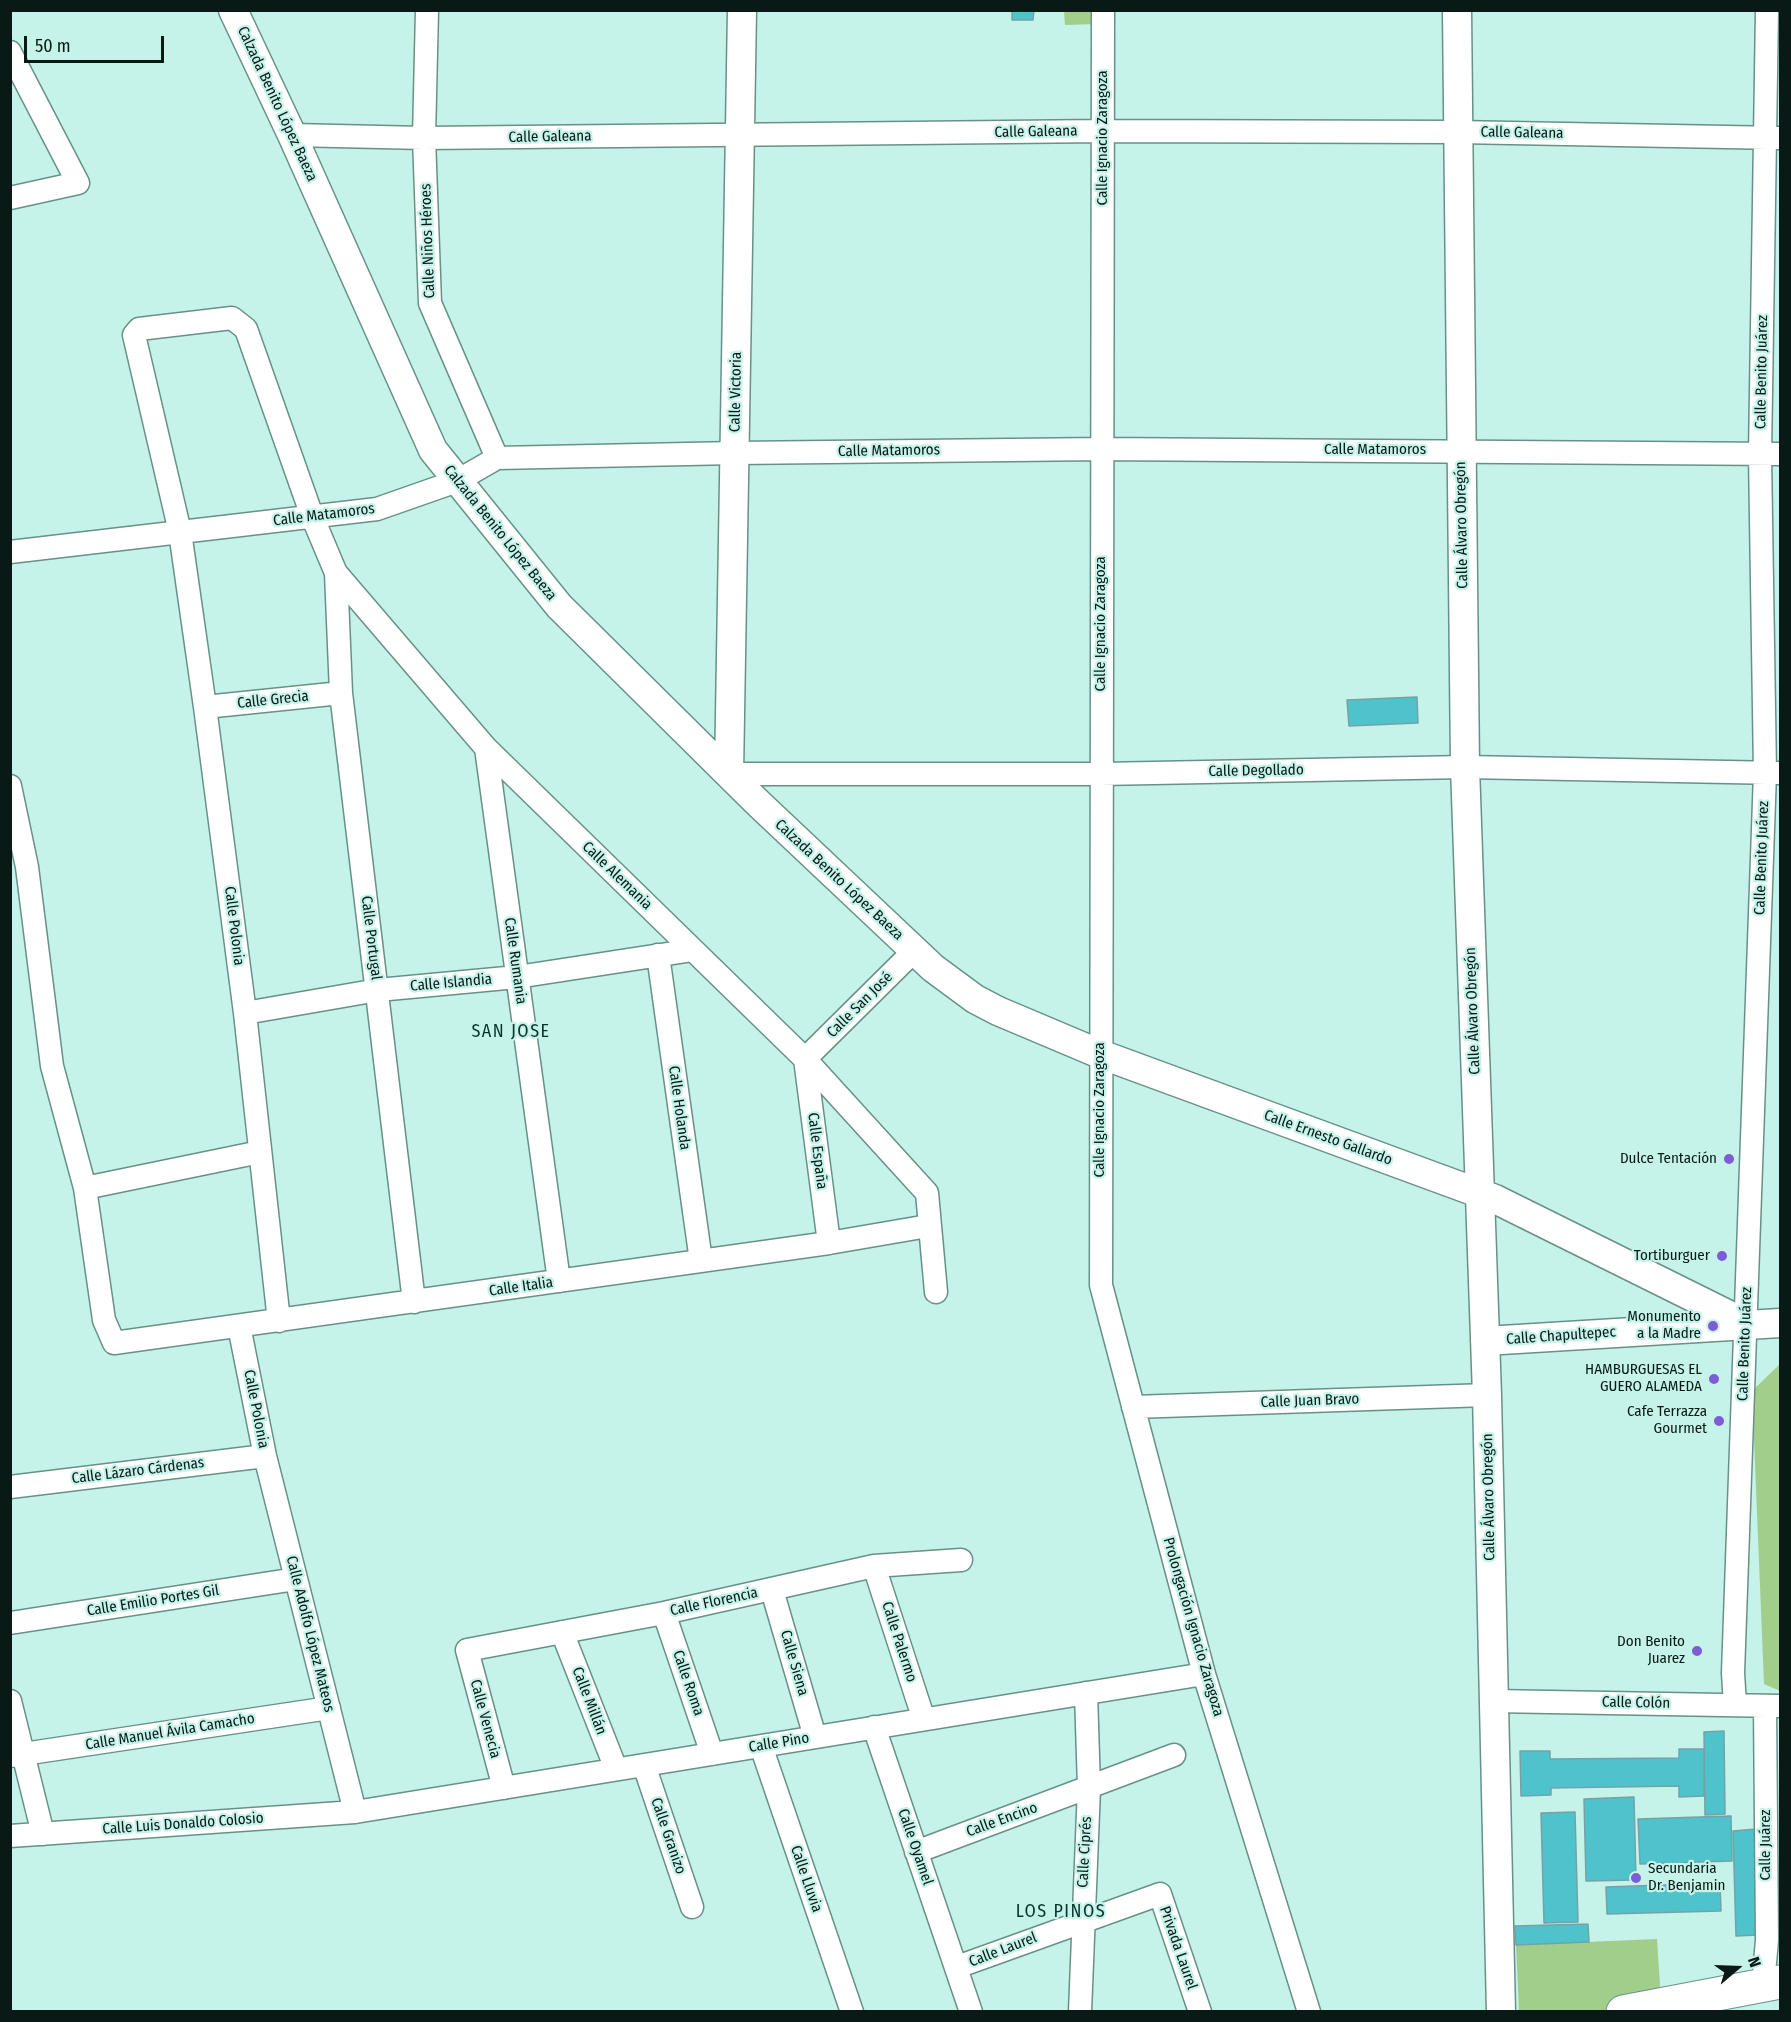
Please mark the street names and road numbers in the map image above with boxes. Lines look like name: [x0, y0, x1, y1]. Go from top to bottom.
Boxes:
street label: Calzada Benito López Baeza: [233, 24, 321, 184]
street label: Calle Ignacio Zaragoza: [1094, 70, 1112, 206]
street label: Calle Galeana: [994, 122, 1078, 142]
street label: Calle Galeana: [1480, 123, 1564, 143]
street label: Calle Galeana: [508, 127, 592, 147]
street label: Calle Niños Héroes: [417, 183, 439, 299]
street label: Calle Benito Juárez: [1752, 315, 1772, 429]
street label: Calle Victoria: [726, 352, 746, 432]
street label: Calle Matamoros: [838, 441, 940, 461]
street label: Calle Matamoros: [1324, 441, 1426, 459]
street label: Calle Álvaro Obregón: [1452, 461, 1472, 589]
street label: Calzada Benito López Baeza: [440, 462, 560, 604]
street label: Calle Matamoros: [272, 500, 376, 530]
street label: Calle Ignacio Zaragoza: [1092, 556, 1110, 692]
street label: Calle Grecia: [236, 687, 310, 713]
street label: Calle Degollado: [1208, 761, 1304, 781]
street label: Calle Benito Juárez: [1751, 801, 1773, 915]
street label: Calzada Benito López Baeza: [771, 816, 907, 944]
street label: Calle Alemania: [578, 838, 656, 914]
street label: Calle Polonia: [220, 885, 248, 967]
street label: Calle Portugal: [357, 895, 385, 981]
street label: Calle Rumania: [500, 916, 530, 1006]
street label: Calle Álvaro Obregón: [1462, 947, 1484, 1075]
street label: Calle San José: [823, 968, 897, 1042]
street label: Calle Islandia: [409, 970, 493, 996]
street label: Calle Ignacio Zaragoza: [1091, 1042, 1109, 1178]
street label: Calle Holanda: [664, 1065, 694, 1151]
street label: Calle Ernesto Gallardo: [1261, 1106, 1395, 1170]
street label: Calle España: [803, 1112, 831, 1190]
street label: Calle Italia: [488, 1274, 554, 1300]
street label: Calle Benito Juárez: [1734, 1287, 1756, 1401]
street label: Calle Chapultepec: [1506, 1323, 1616, 1349]
street label: Calle Polonia: [240, 1368, 272, 1450]
street label: Calle Juan Bravo: [1260, 1390, 1360, 1412]
street label: Calle Álvaro Obregón: [1479, 1433, 1499, 1561]
street label: Calle Lázaro Cárdenas: [71, 1454, 205, 1488]
street label: Prolongación Ignacio Zaragoza: [1159, 1535, 1227, 1719]
street label: Calle Adolfo López Mateos: [282, 1554, 338, 1714]
street label: Calle Emilio Portes Gil: [86, 1582, 220, 1620]
street label: Calle Florencia: [668, 1584, 760, 1620]
street label: Calle Palermo: [878, 1599, 920, 1685]
street label: Calle Siena: [776, 1628, 812, 1698]
street label: Calle Roma: [668, 1648, 708, 1718]
street label: Calle Millán: [568, 1665, 610, 1737]
street label: Calle Venecia: [466, 1678, 504, 1760]
street label: Calle Colón: [1602, 1693, 1670, 1713]
street label: Calle Manuel Ávila Camacho: [84, 1710, 256, 1754]
street label: Calle Pino: [748, 1729, 810, 1757]
street label: Calle Granizo: [647, 1795, 689, 1877]
street label: Calle Encino: [964, 1799, 1040, 1841]
street label: Calle Oyamel: [894, 1806, 936, 1888]
street label: Calle Luis Donaldo Colosio: [102, 1809, 264, 1839]
street label: Calle Juárez: [1757, 1810, 1775, 1880]
street label: Calle Ciprés: [1074, 1816, 1096, 1888]
street label: Calle Lluvia: [786, 1843, 826, 1915]
street label: Privada Laurel: [1155, 1904, 1201, 1992]
street label: Calle Laurel: [966, 1929, 1040, 1971]

